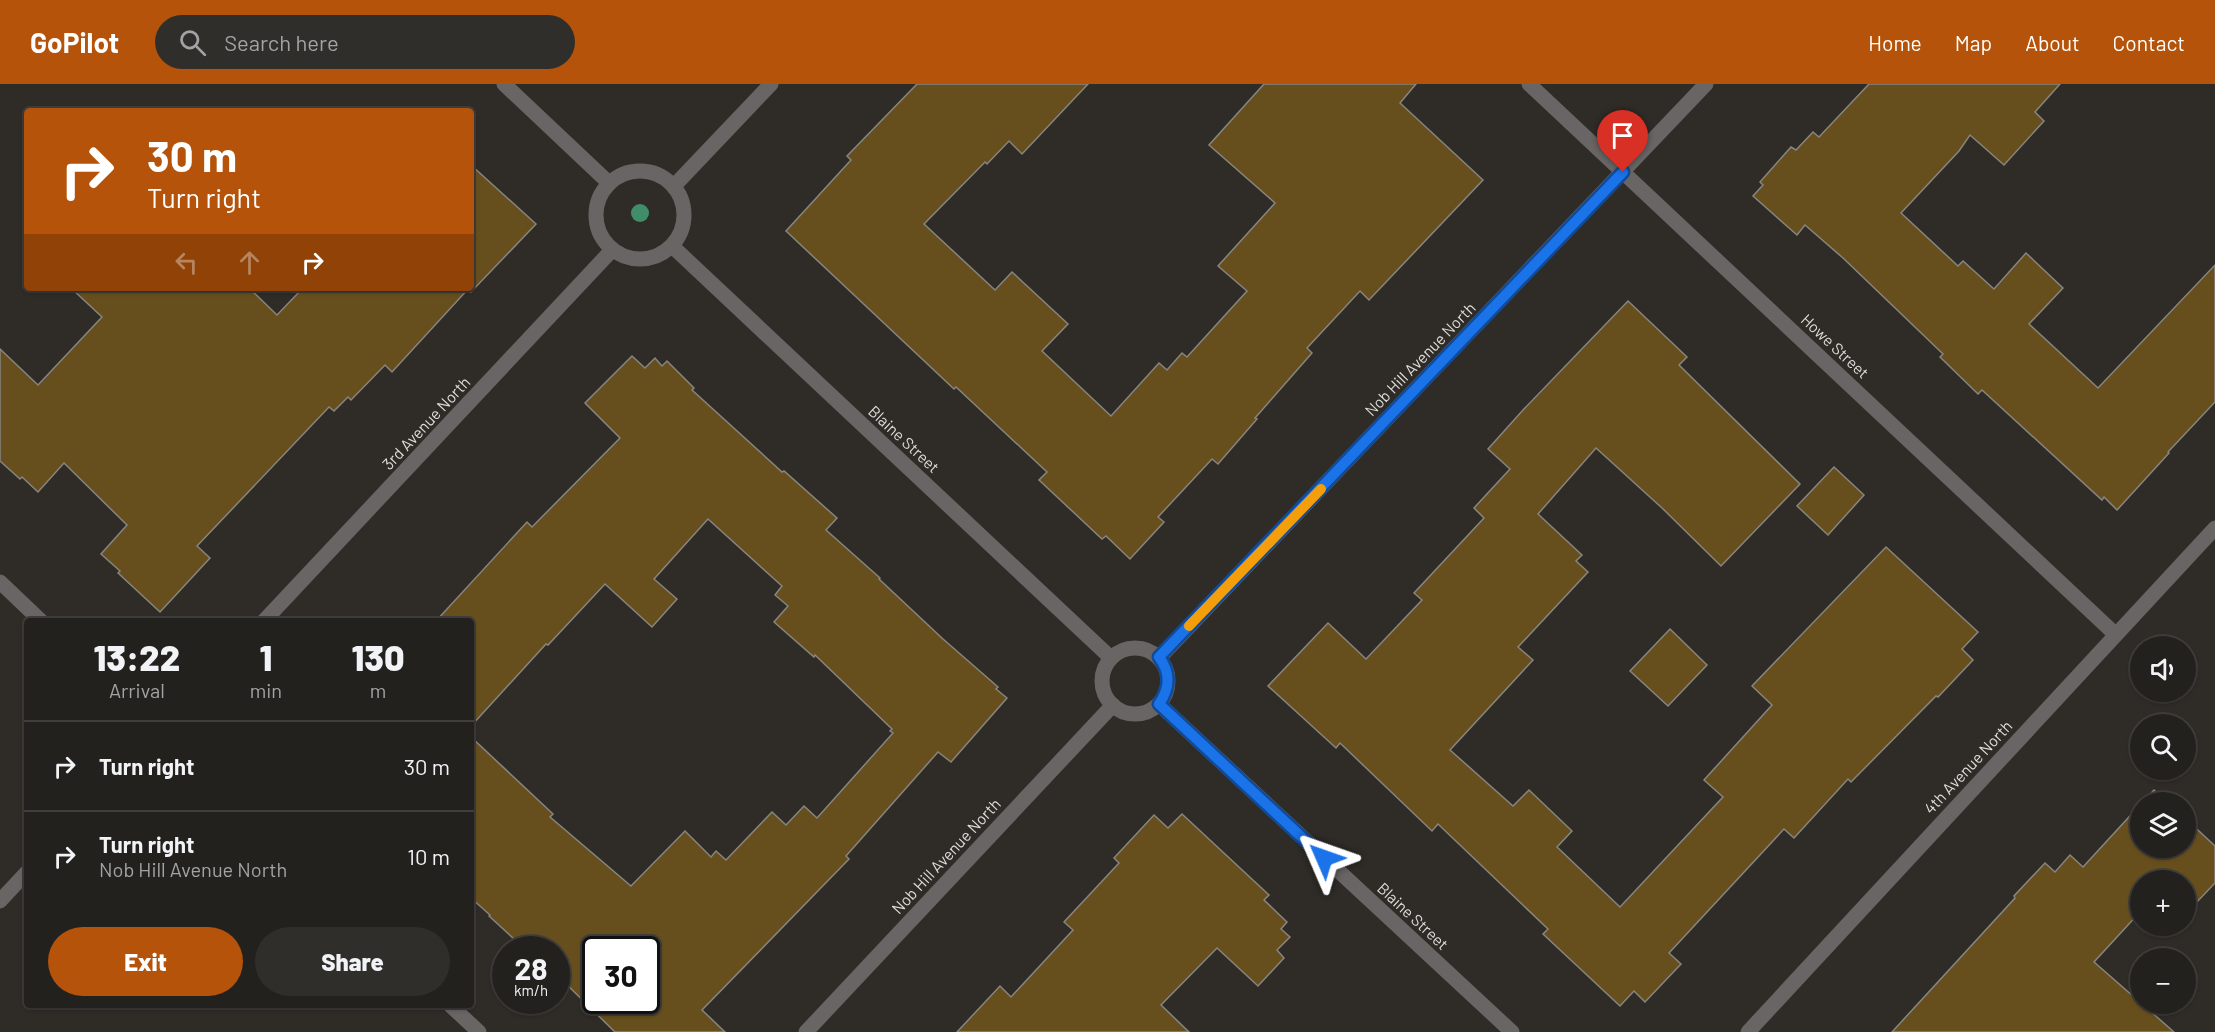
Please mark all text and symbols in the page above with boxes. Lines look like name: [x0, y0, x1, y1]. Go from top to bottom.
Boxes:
search box: [155, 15, 575, 69]
text: GoPilot: [30, 25, 119, 59]
icon: search: [176, 26, 209, 59]
text: Search here: [224, 29, 339, 55]
text: Home: [1868, 30, 1922, 55]
text: Map: [1955, 30, 1992, 55]
text: About: [2025, 30, 2080, 55]
text: Contact: [2113, 30, 2185, 55]
pin: [1597, 110, 1648, 172]
icon: arrive: [1606, 119, 1639, 152]
text: 30 m: [147, 130, 237, 180]
icon: right: [48, 132, 126, 210]
text: Turn right: [147, 181, 261, 213]
icon: left: [170, 246, 203, 279]
icon: ahead: [233, 246, 266, 279]
icon: right: [296, 246, 329, 279]
street label: Nob Hill Avenue North: [1360, 298, 1479, 419]
street label: Howe Street: [1798, 310, 1873, 382]
street label: 3rd Avenue North: [378, 372, 474, 473]
street label: Blaine Street: [865, 401, 944, 476]
text: 13:22: [93, 635, 180, 678]
text: 1: [259, 635, 272, 678]
text: 130: [351, 635, 405, 678]
map controls: [2130, 636, 2196, 1014]
button: sound: [2130, 636, 2196, 702]
text: Arrival: [109, 678, 165, 702]
text: min: [250, 678, 282, 702]
text: m: [370, 678, 386, 702]
button: search: [2130, 714, 2196, 780]
street label: 4th Avenue North: [1920, 716, 2016, 817]
icon: right: [48, 750, 81, 783]
text: Turn right: [99, 753, 194, 779]
text: 30 m: [404, 753, 450, 779]
button: layers: [2130, 792, 2196, 858]
street label: Nob Hill Avenue North: [887, 794, 1004, 917]
position arrow: [1292, 826, 1356, 890]
text: Turn right: [99, 831, 194, 857]
icon: right: [48, 840, 81, 873]
text: 10 m: [407, 843, 450, 869]
text: Nob Hill Avenue North: [99, 857, 287, 881]
button: +: [2130, 870, 2196, 936]
street label: Blaine Street: [1374, 878, 1453, 953]
button: Exit: [48, 927, 243, 996]
button: Share: [255, 927, 450, 996]
speed limit sign: 30: [582, 936, 660, 1014]
button: −: [2130, 948, 2196, 1014]
text: 28: [514, 950, 548, 986]
text: km/h: [514, 981, 548, 999]

